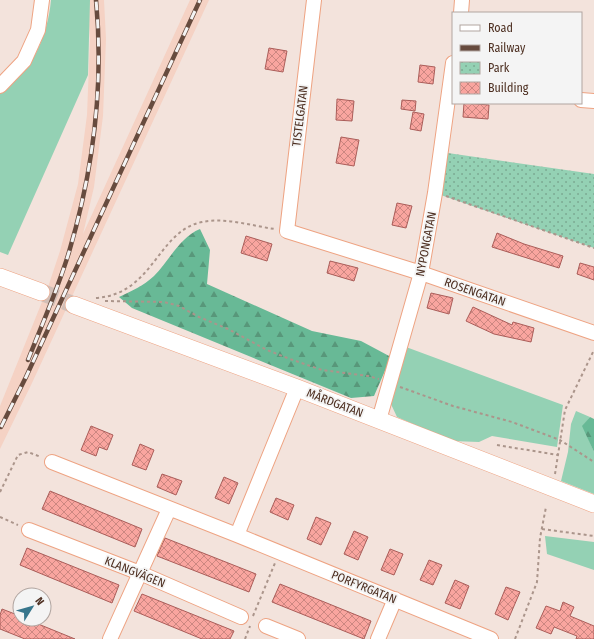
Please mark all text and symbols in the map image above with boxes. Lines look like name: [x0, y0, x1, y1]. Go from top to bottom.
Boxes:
legend: [452, 12, 582, 104]
text: Road: [488, 21, 513, 35]
text: Railway: [488, 41, 526, 55]
text: Park: [488, 61, 510, 75]
text: Building: [488, 81, 529, 95]
street label: TISTELGATAN: [289, 85, 311, 147]
street label: NYPONGATAN: [413, 211, 439, 277]
street label: ROSENGATAN: [442, 275, 508, 309]
street label: MÅRDGATAN: [305, 384, 366, 420]
street label: KLANGVÄGEN: [103, 553, 168, 590]
street label: PORFYRGATAN: [329, 568, 399, 606]
north arrow: [12, 587, 52, 627]
text: N: [32, 595, 47, 608]

